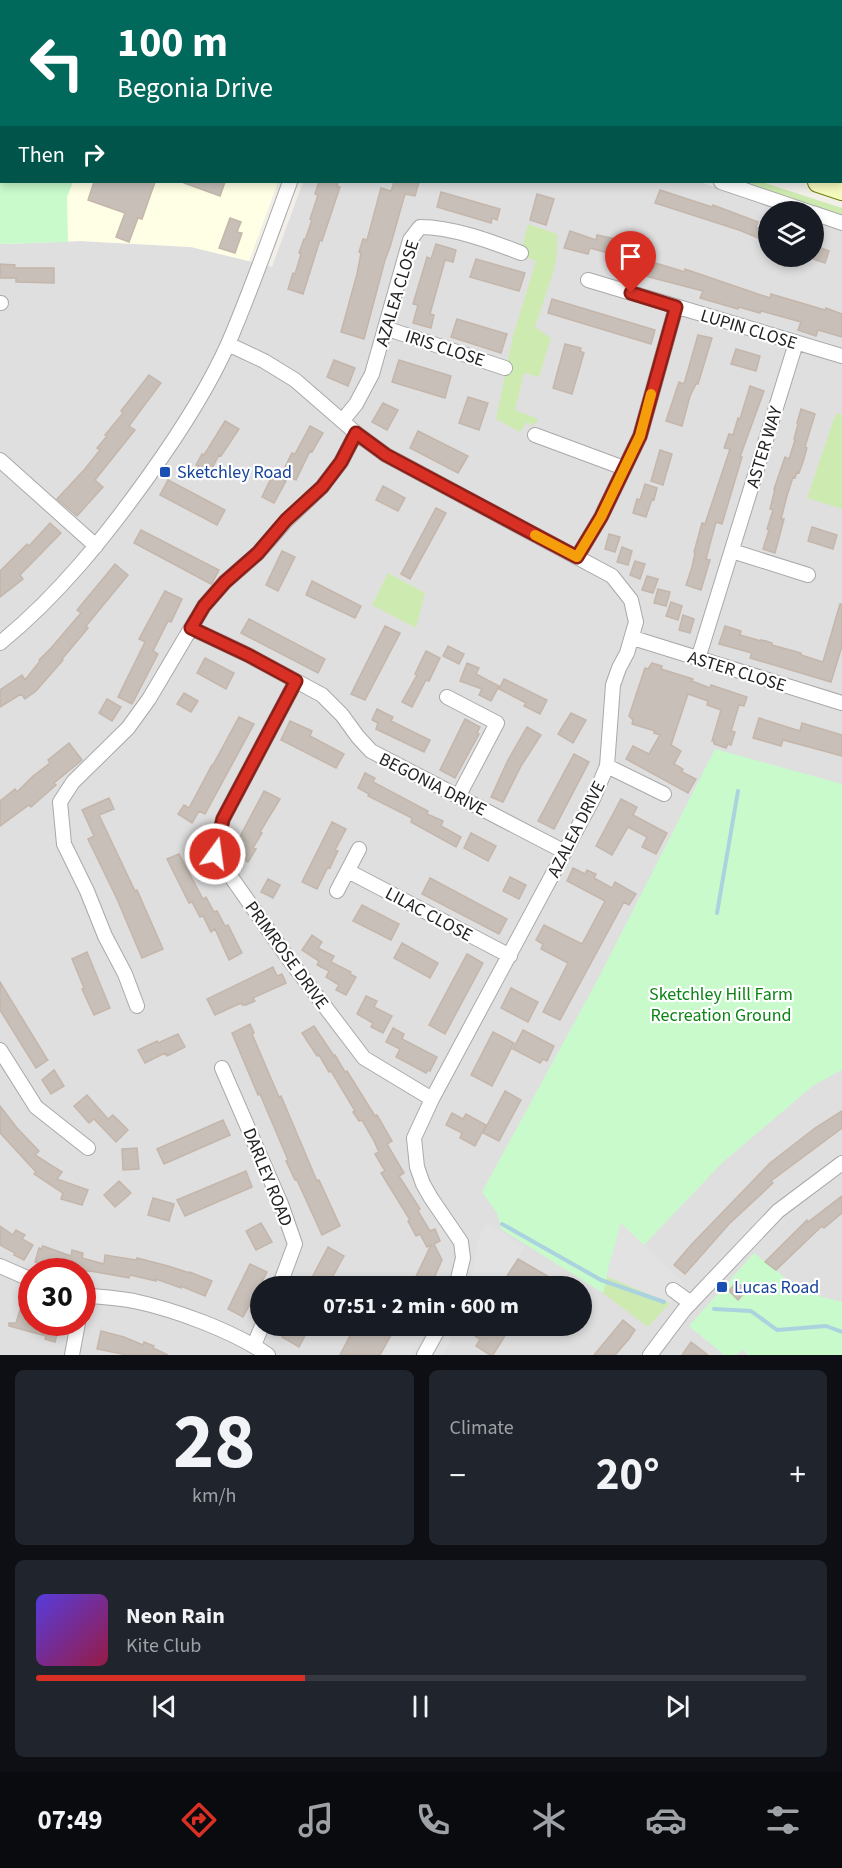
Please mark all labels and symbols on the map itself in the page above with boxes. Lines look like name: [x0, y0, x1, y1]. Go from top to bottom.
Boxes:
pin: [605, 231, 656, 293]
street label: AZALEA CLOSE: [369, 237, 426, 350]
street label: LUPIN CLOSE: [698, 303, 800, 356]
street label: IRIS CLOSE: [402, 324, 488, 373]
street label: ASTER WAY: [740, 403, 789, 491]
place label: Sketchley Road: [177, 460, 292, 485]
marker: Sketchley Road: [158, 465, 172, 479]
street label: ASTER CLOSE: [685, 645, 789, 698]
street label: BEGONIA DRIVE: [375, 747, 491, 822]
street label: AZALEA DRIVE: [541, 777, 612, 882]
position arrow: [183, 822, 247, 886]
street label: LILAC CLOSE: [381, 881, 477, 948]
street label: PRIMROSE DRIVE: [239, 896, 334, 1014]
park label: Sketchley Hill Farm Recreation Ground: [649, 982, 793, 1028]
street label: DARLEY ROAD: [236, 1124, 299, 1230]
speed limit sign: 30: [18, 1258, 96, 1336]
place label: Lucas Road: [734, 1275, 819, 1300]
marker: Lucas Road: [715, 1280, 729, 1294]

